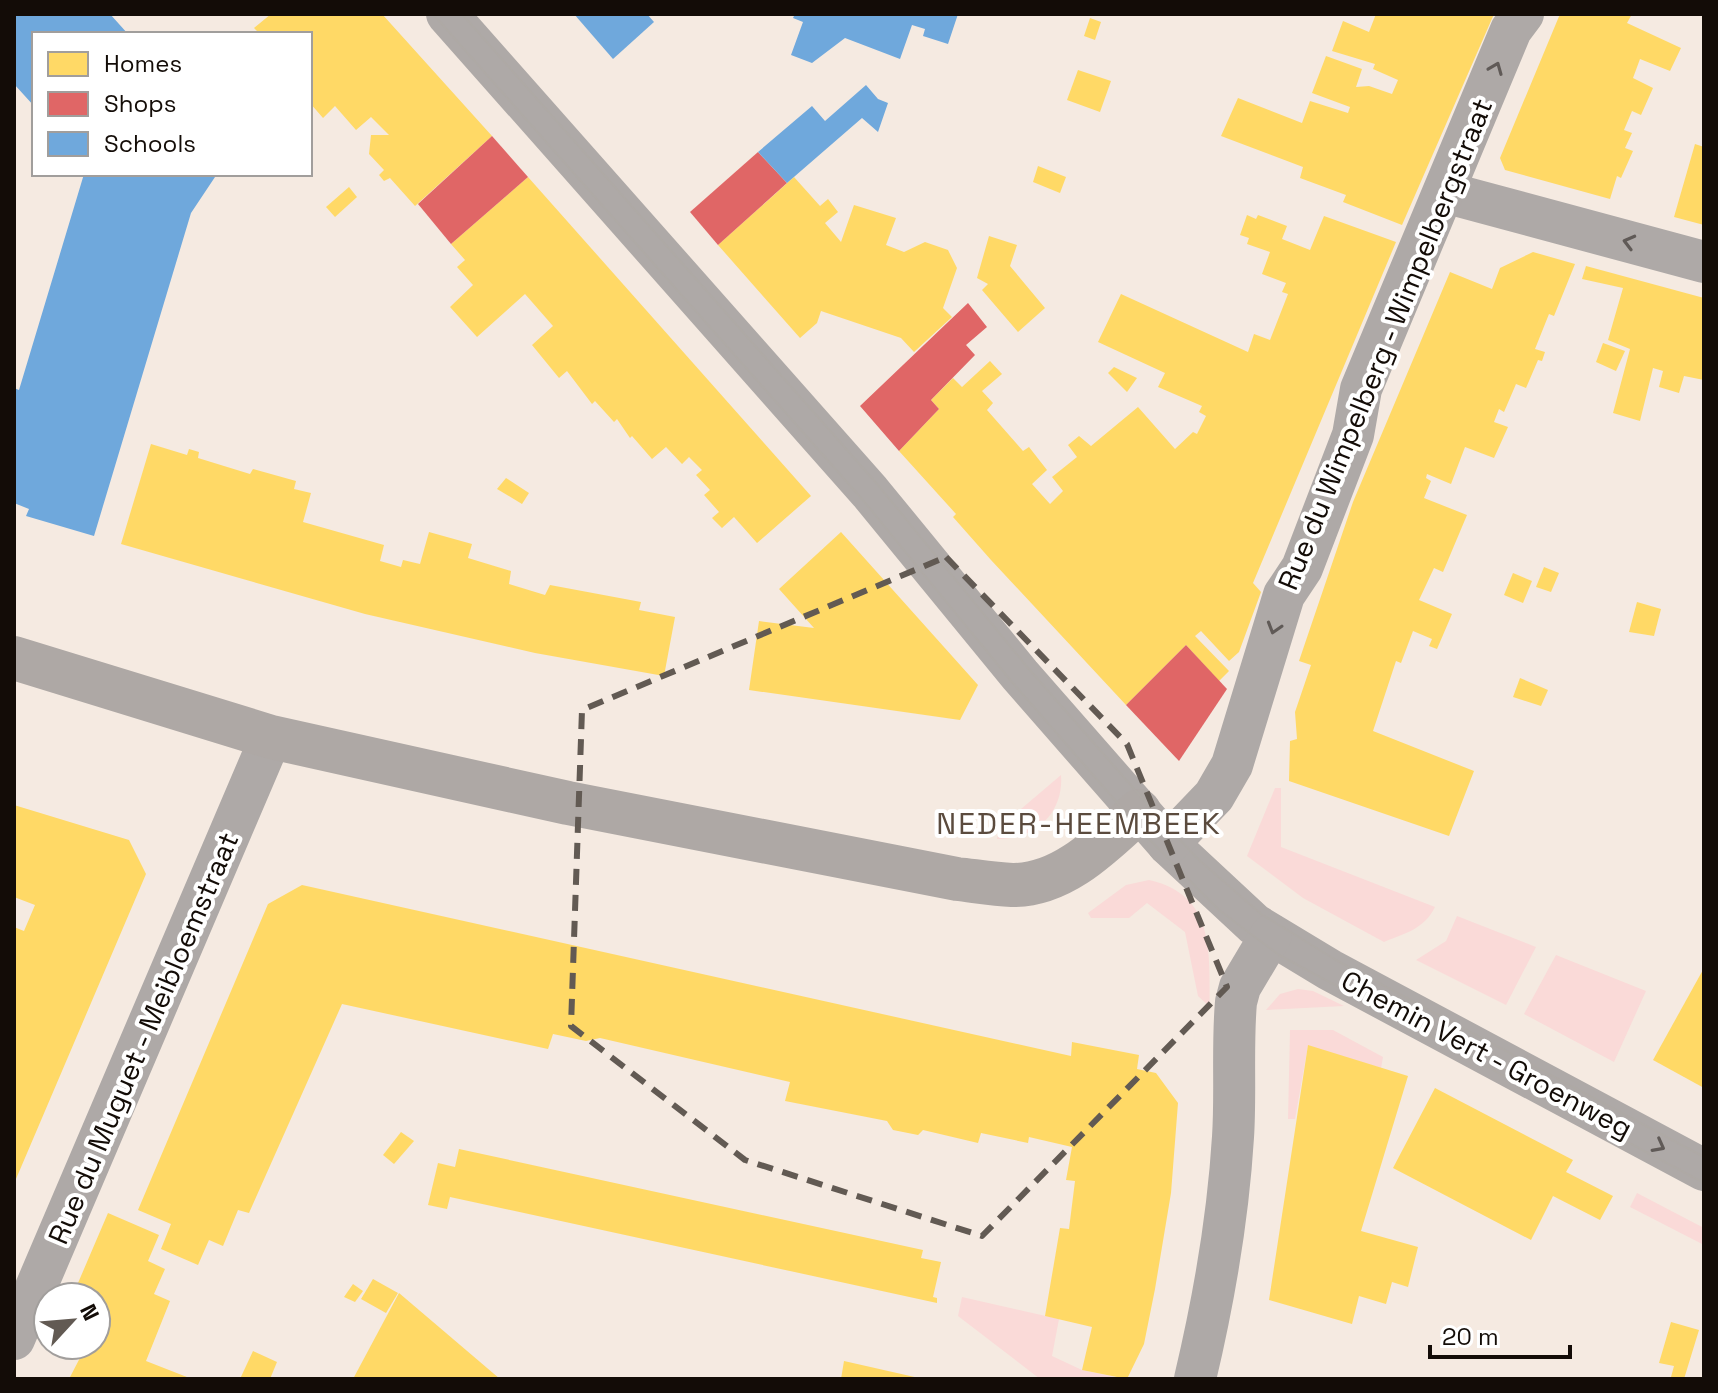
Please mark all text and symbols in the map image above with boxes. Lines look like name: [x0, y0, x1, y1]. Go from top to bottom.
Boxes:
legend: [32, 32, 312, 176]
text: Homes: [104, 48, 182, 79]
one-way arrow: [1486, 62, 1502, 76]
text: Shops: [104, 88, 176, 119]
street label: Rue du Wimpelberg - Wimpelbergstraat: [1270, 93, 1500, 595]
text: Schools: [104, 128, 196, 159]
one-way arrow: [1622, 234, 1636, 251]
one-way arrow: [1267, 620, 1283, 634]
district label: NEDER-HEEMBEEK: [936, 804, 1222, 843]
street label: Rue du Muguet - Meibloemstraat: [40, 827, 246, 1249]
street label: Chemin Vert - Groenweg: [1335, 962, 1639, 1146]
one-way arrow: [1651, 1136, 1666, 1151]
north arrow: [32, 1281, 112, 1361]
text: N: [74, 1299, 106, 1325]
scale bar: [1430, 1309, 1570, 1359]
text: 20 m: [1442, 1321, 1499, 1352]

